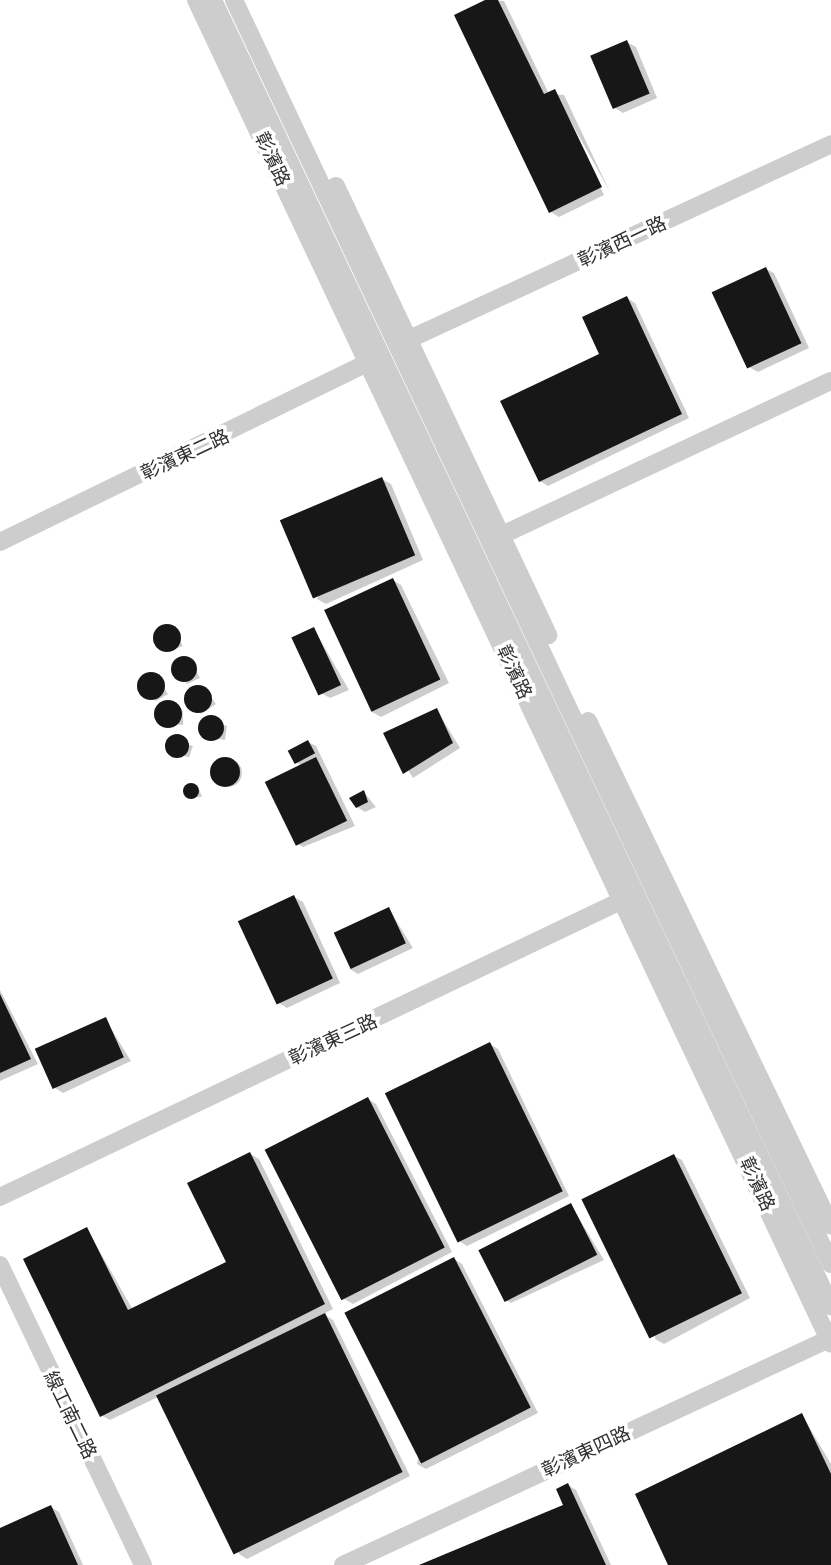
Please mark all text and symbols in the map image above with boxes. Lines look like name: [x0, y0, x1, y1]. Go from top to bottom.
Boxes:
street label: 彰濱路: [250, 128, 294, 190]
street label: 彰濱西一路: [574, 212, 670, 272]
street label: 彰濱東二路: [137, 425, 233, 485]
street label: 彰濱路: [492, 641, 536, 703]
street label: 彰濱東三路: [285, 1010, 381, 1070]
street label: 彰濱路: [735, 1153, 779, 1215]
street label: 線工南二路: [39, 1367, 101, 1463]
street label: 彰濱東四路: [538, 1422, 634, 1482]

